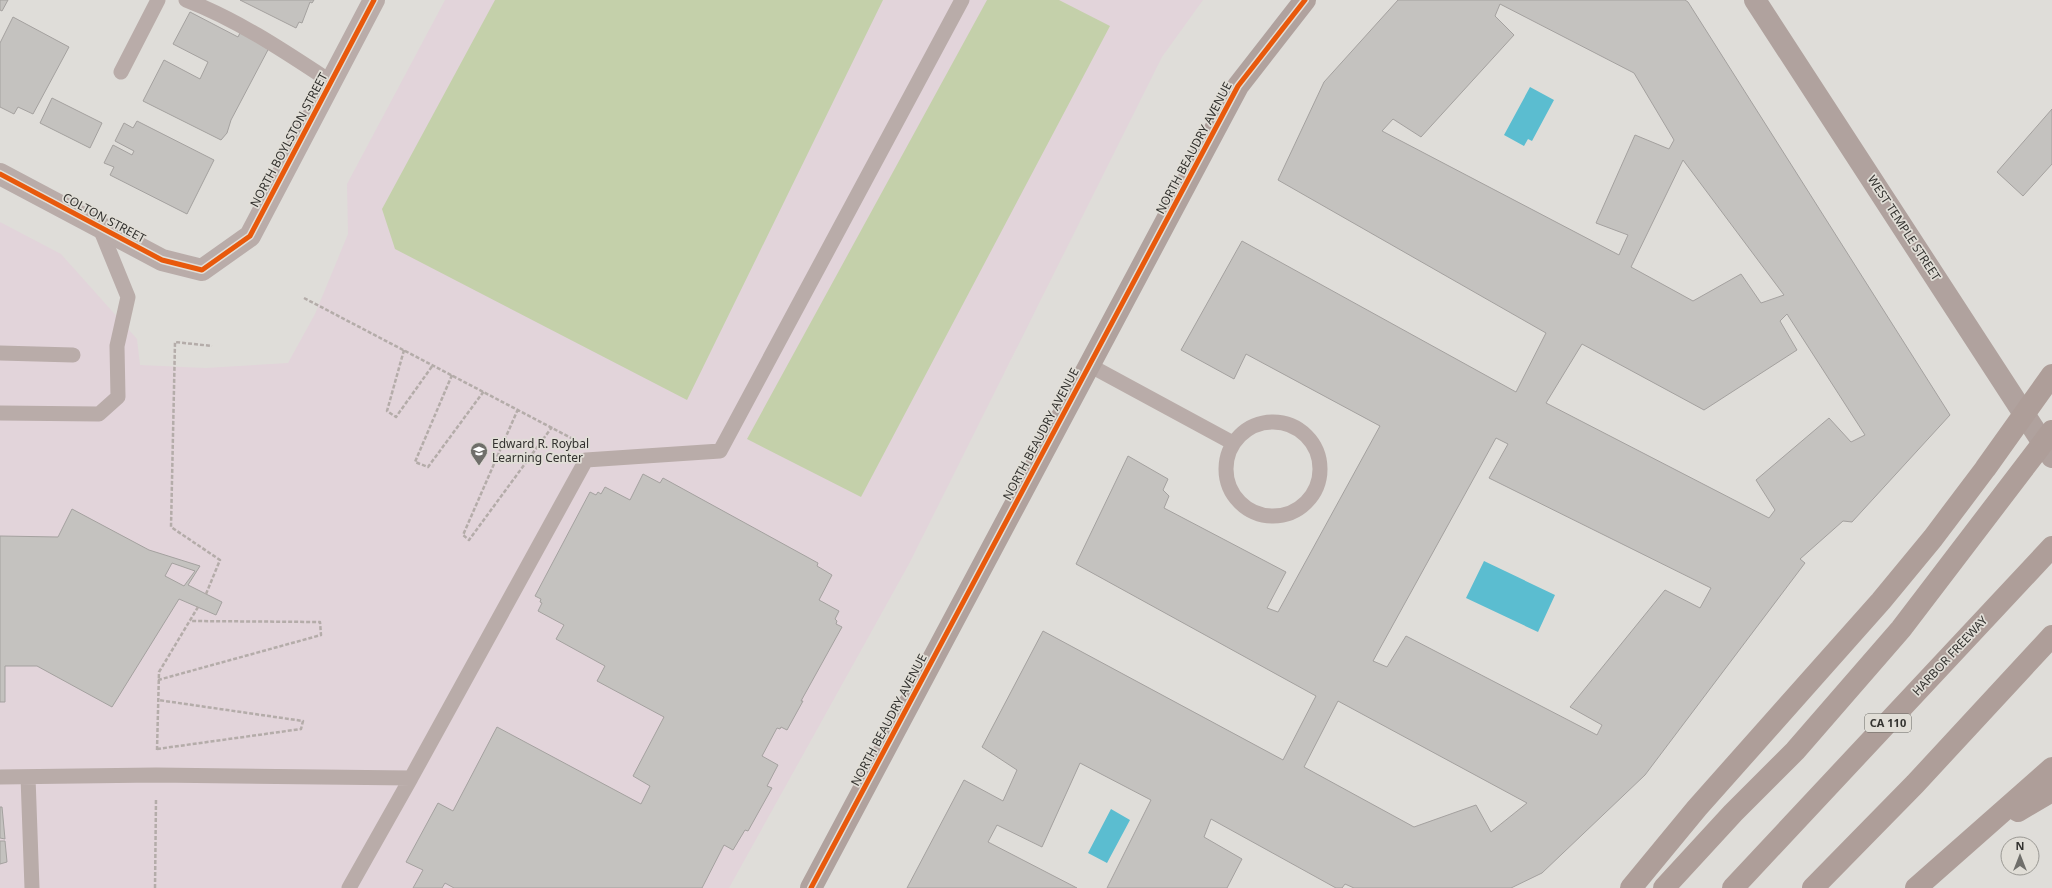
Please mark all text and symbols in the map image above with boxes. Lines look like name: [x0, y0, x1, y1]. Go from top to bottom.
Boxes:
street label: NORTH BOYLSTON STREET: [246, 69, 331, 210]
street label: NORTH BEAUDRY AVENUE: [1151, 79, 1236, 217]
street label: WEST TEMPLE STREET: [1864, 172, 1945, 284]
street label: COLTON STREET: [60, 189, 149, 247]
street label: NORTH BEAUDRY AVENUE: [998, 365, 1083, 503]
place label: Edward R. Roybal Learning Center: [492, 435, 589, 466]
school or university icon: Edward R. Roybal Learning Center: [469, 441, 489, 466]
street label: HARBOR FREEWAY: [1908, 612, 1991, 699]
street label: NORTH BEAUDRY AVENUE: [846, 651, 931, 789]
road number: CA 110: [1865, 714, 1911, 732]
north arrow: [2000, 836, 2040, 876]
text: N: [2016, 838, 2024, 853]

